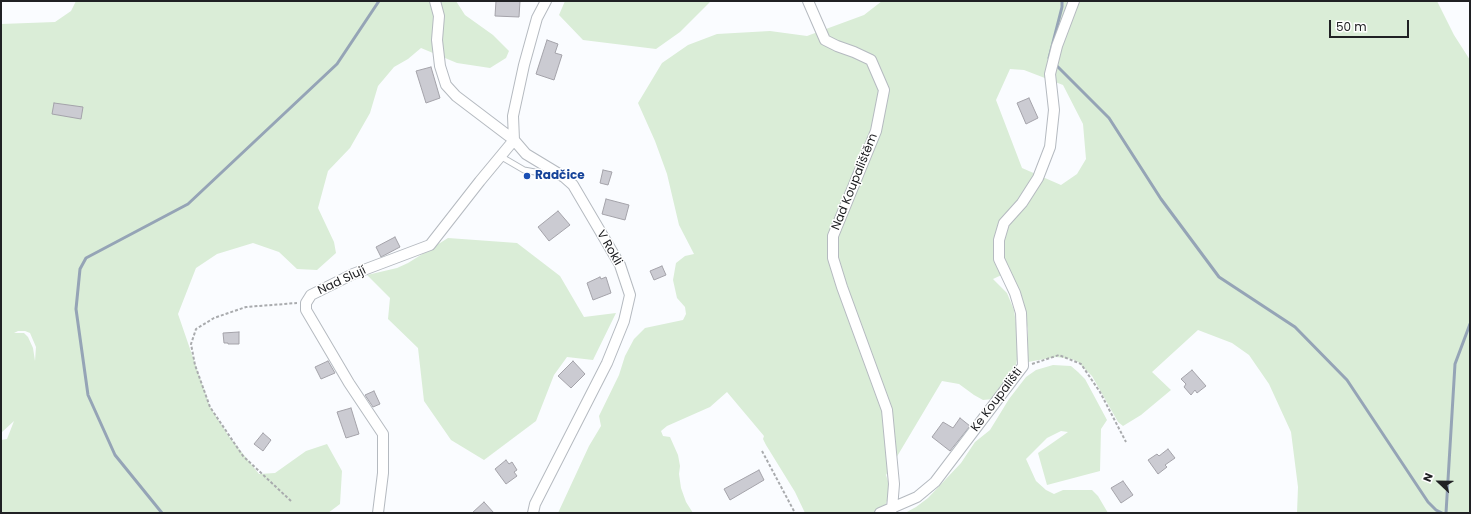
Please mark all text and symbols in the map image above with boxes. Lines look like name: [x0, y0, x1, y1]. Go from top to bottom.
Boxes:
scale bar: [1331, 12, 1411, 38]
text: 50 m: [1336, 18, 1367, 35]
street label: Nad Koupalištěm: [829, 132, 881, 232]
place label: Radčice: [535, 169, 585, 183]
marker: Radčice: [522, 171, 532, 181]
street label: V Rokli: [593, 228, 625, 268]
street label: Nad Slují: [316, 264, 368, 298]
street label: Ke Koupališti: [968, 365, 1026, 435]
north arrow: [1419, 462, 1459, 502]
text: N: [1419, 471, 1437, 484]

